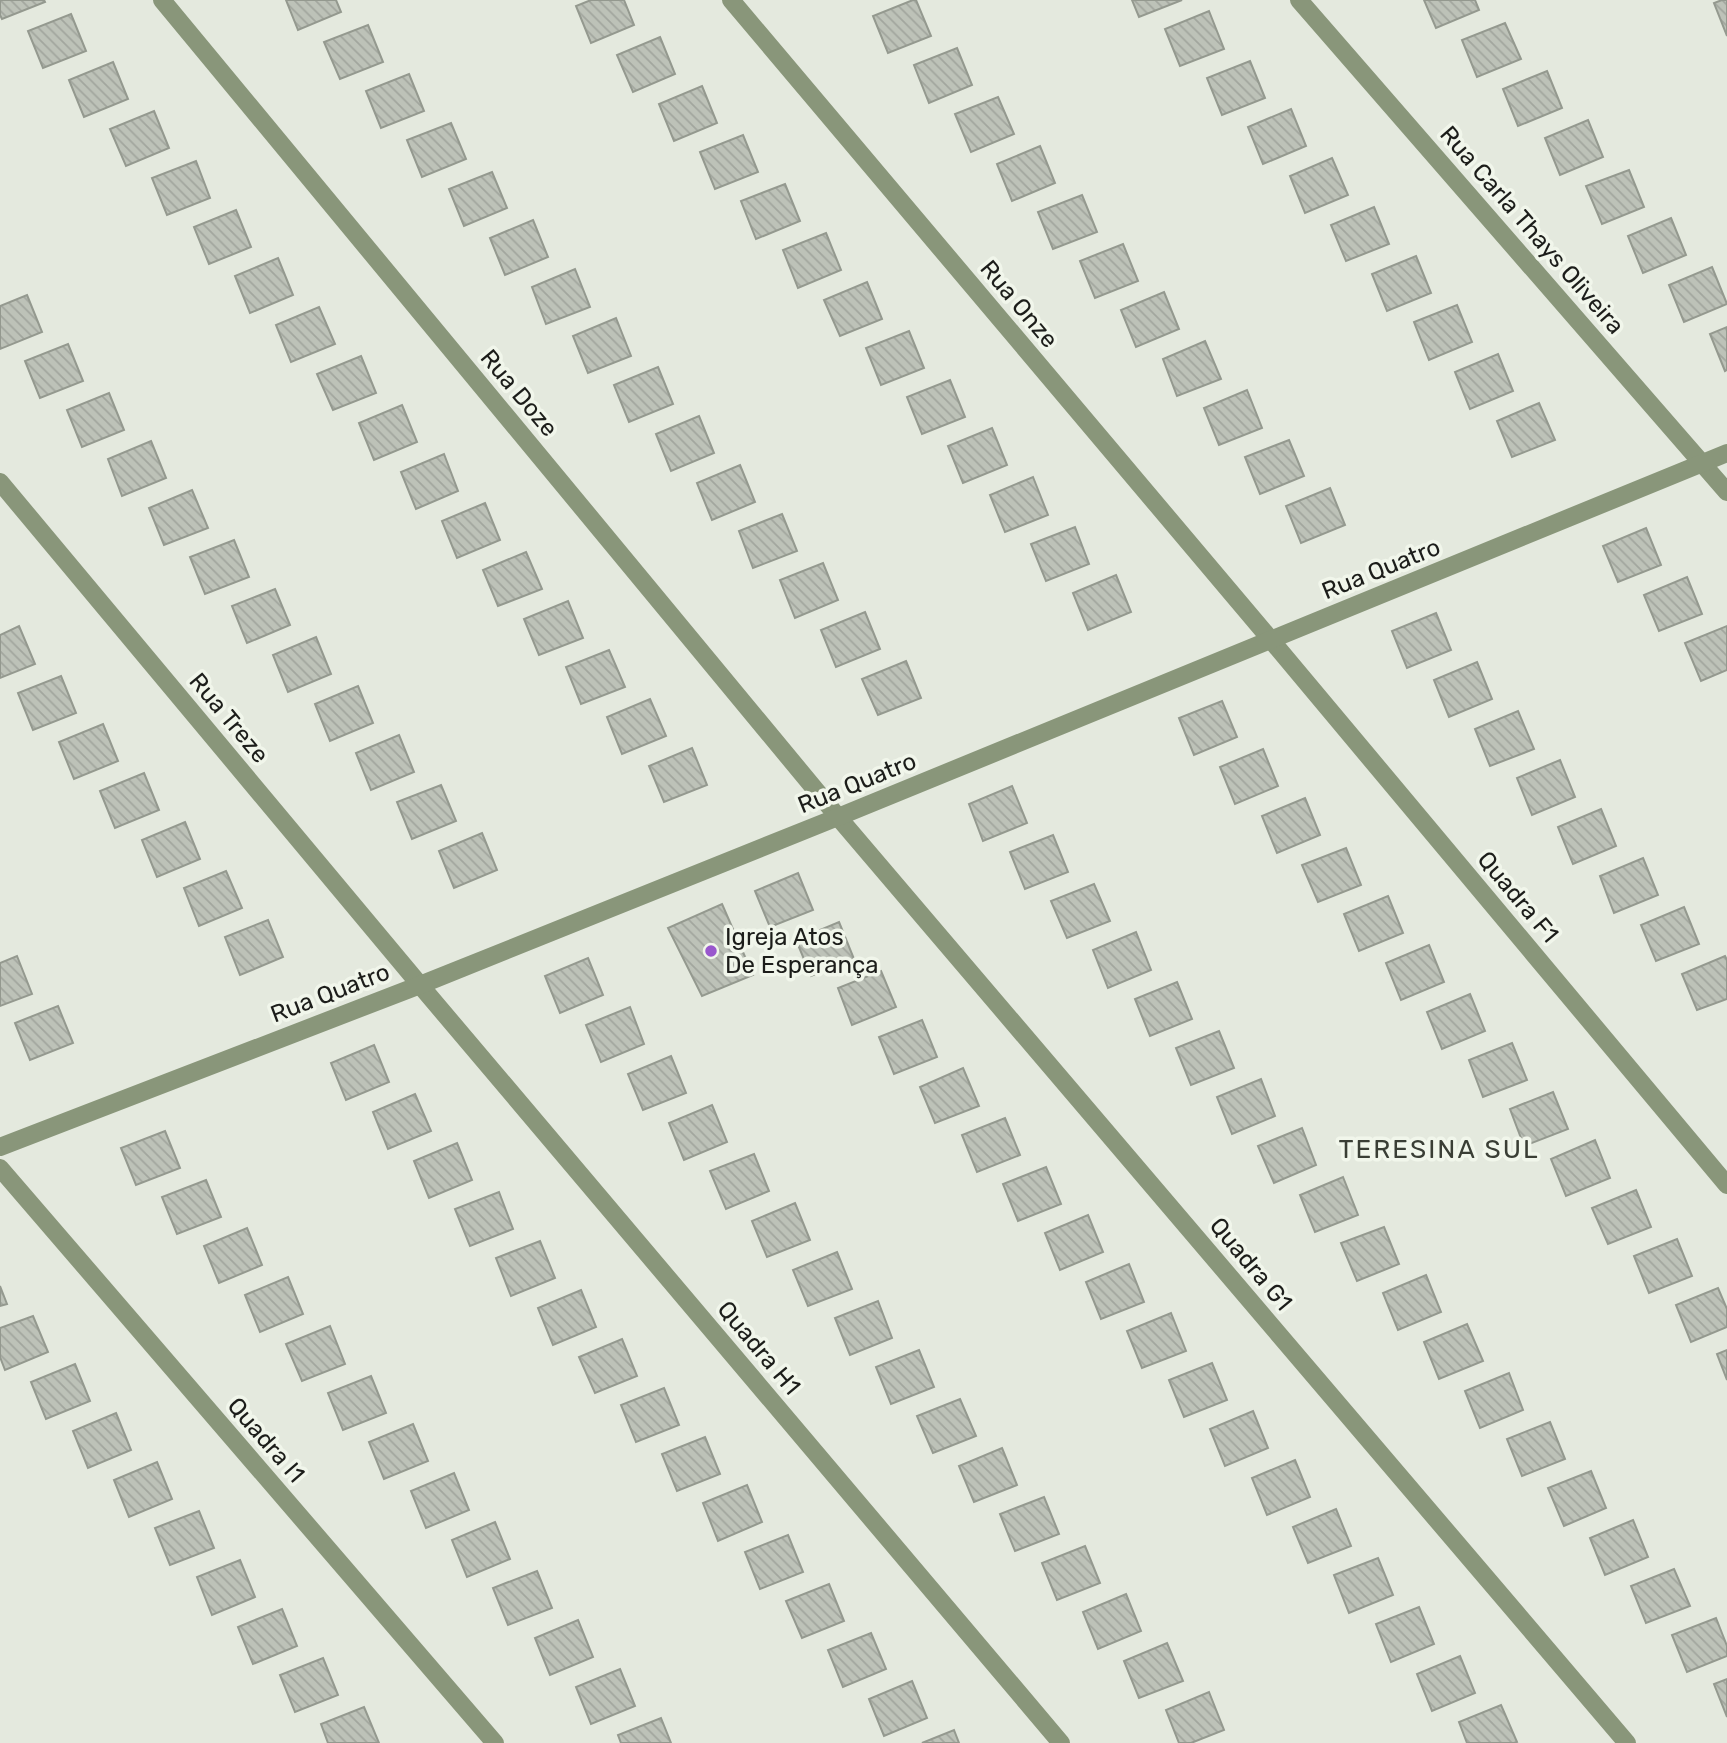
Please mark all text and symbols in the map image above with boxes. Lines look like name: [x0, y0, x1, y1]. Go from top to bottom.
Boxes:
street label: Rua Carla Thays Oliveira: [1434, 120, 1630, 340]
street label: Rua Onze: [974, 255, 1064, 353]
street label: Rua Doze: [475, 344, 563, 442]
street label: Rua Quatro: [1318, 533, 1444, 605]
street label: Rua Treze: [183, 667, 275, 769]
street label: Rua Quatro: [794, 747, 920, 819]
street label: Quadra F1: [1472, 846, 1564, 948]
place label: Igreja Atos De Esperança: [725, 923, 879, 979]
marker: Igreja Atos De Esperança: [703, 943, 719, 959]
street label: Rua Quatro: [267, 958, 393, 1028]
district label: TERESINA SUL: [1338, 1134, 1540, 1165]
street label: Quadra G1: [1204, 1212, 1298, 1316]
street label: Quadra H1: [712, 1295, 806, 1401]
street label: Quadra I1: [222, 1392, 310, 1488]

